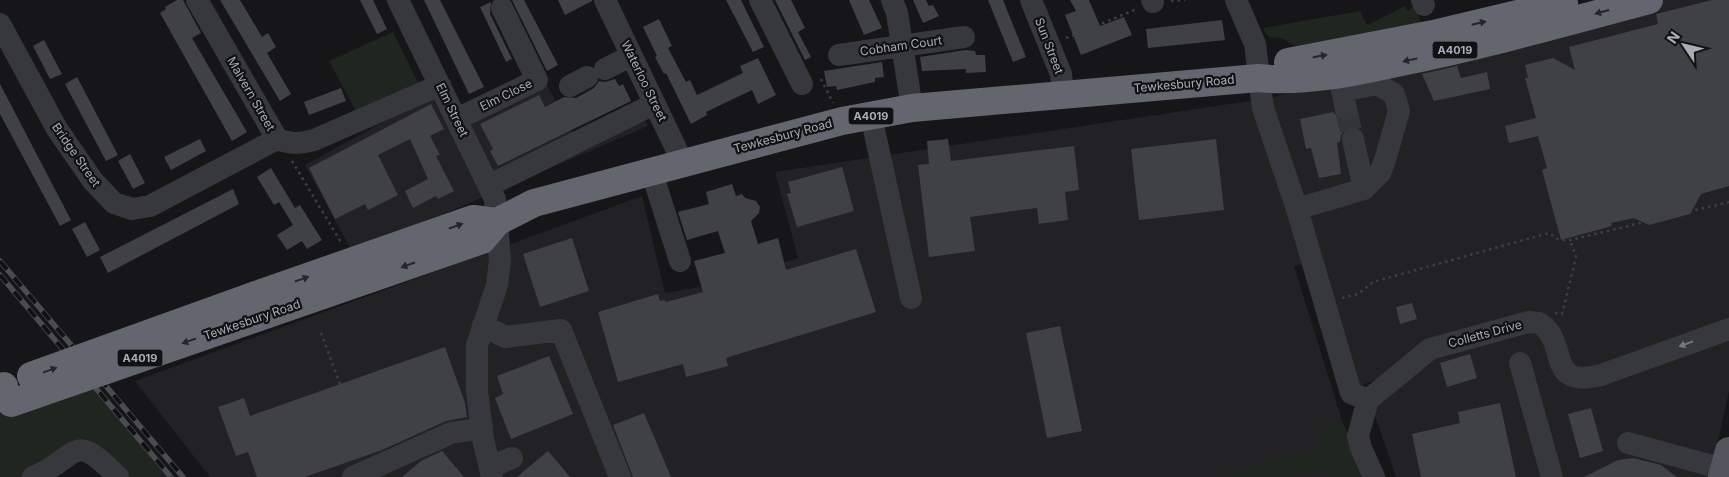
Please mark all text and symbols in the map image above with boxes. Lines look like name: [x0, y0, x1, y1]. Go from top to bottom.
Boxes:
one-way arrow: [1594, 9, 1609, 17]
street label: Sun Street: [1032, 16, 1067, 76]
one-way arrow: [1471, 19, 1486, 27]
north arrow: [1659, 20, 1709, 70]
text: N: [1663, 28, 1683, 47]
street label: Cobham Court: [859, 32, 943, 59]
street label: Waterloo Street: [618, 38, 671, 124]
road number: A4019: [1432, 42, 1478, 58]
one-way arrow: [1312, 52, 1327, 60]
street label: Malvern Street: [224, 54, 279, 134]
one-way arrow: [1402, 57, 1418, 65]
street label: Tewkesbury Road: [1133, 72, 1235, 95]
street label: Elm Close: [477, 75, 534, 114]
street label: Elm Street: [433, 80, 472, 139]
road number: A4019: [848, 108, 894, 124]
street label: Tewkesbury Road: [732, 115, 834, 156]
street label: Bridge Street: [49, 120, 104, 190]
one-way arrow: [448, 221, 463, 229]
one-way arrow: [400, 261, 415, 269]
one-way arrow: [295, 275, 310, 283]
street label: Tewkesbury Road: [202, 296, 302, 343]
street label: Colletts Drive: [1446, 316, 1523, 351]
one-way arrow: [181, 337, 196, 345]
one-way arrow: [1678, 340, 1693, 348]
road number: A4019: [118, 349, 162, 366]
one-way arrow: [43, 366, 58, 374]

